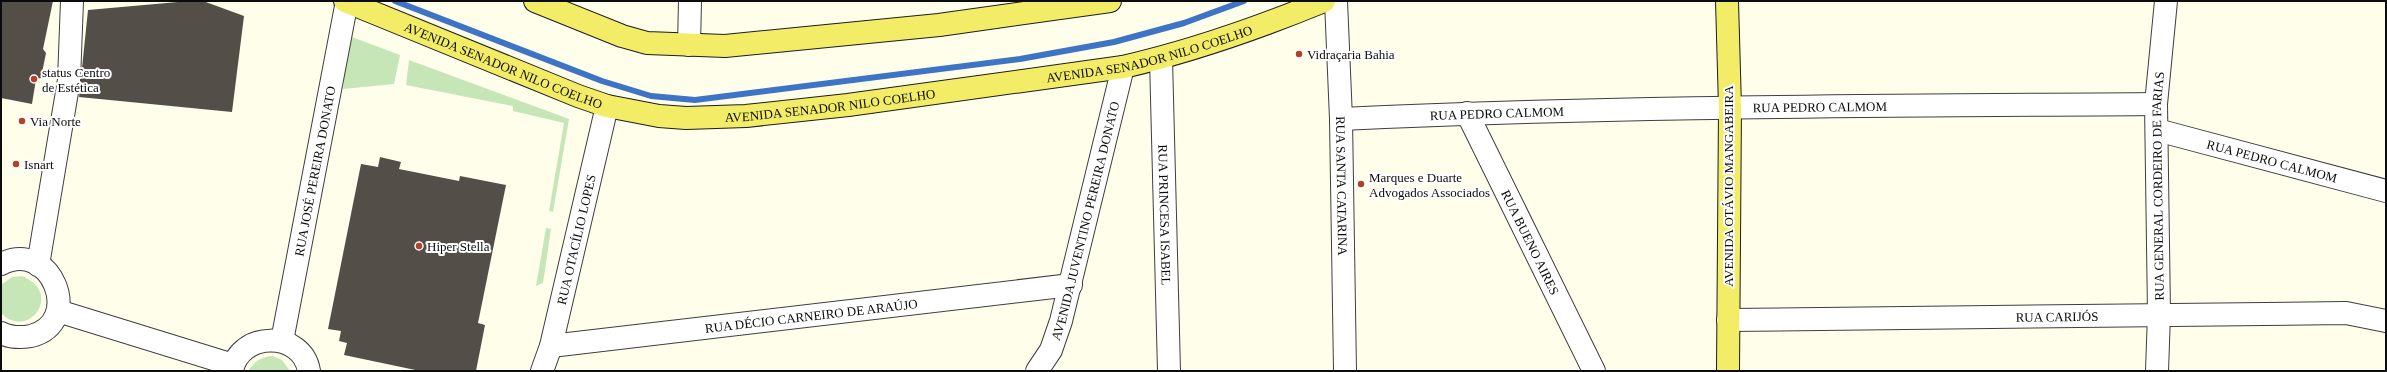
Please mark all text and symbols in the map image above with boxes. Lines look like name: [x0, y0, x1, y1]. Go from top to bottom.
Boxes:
street label: AVENIDA SENADOR NILO COELHO: [402, 19, 604, 112]
street label: AVENIDA SENADOR NILO COELHO: [1045, 22, 1254, 86]
place label: Vidraçaria Bahia: [1307, 47, 1395, 62]
marker: Vidraçaria Bahia: [1294, 49, 1304, 59]
place label: status Centro de Estética: [42, 65, 110, 95]
street label: RUA GENERAL CORDEIRO DE FARIAS: [2149, 71, 2167, 301]
marker: status Centro de Estética: [29, 74, 39, 84]
street label: RUA JOSÉ PEREIRA DONATO: [291, 85, 339, 257]
street label: AVENIDA OTÁVIO MANGABEIRA: [1721, 85, 1736, 287]
street label: AVENIDA SENADOR NILO COELHO: [724, 86, 936, 125]
street label: RUA PEDRO CALMOM: [1753, 99, 1888, 115]
street label: AVENIDA JUVENTINO PEREIRA DONATO: [1048, 100, 1122, 342]
street label: RUA PEDRO CALMOM: [1429, 104, 1565, 123]
place label: Via Norte: [30, 114, 81, 129]
marker: Via Norte: [17, 116, 27, 126]
street label: RUA SANTA CATARINA: [1333, 116, 1350, 256]
street label: RUA PEDRO CALMOM: [2205, 137, 2339, 186]
street label: RUA PRINCESA ISABEL: [1155, 144, 1174, 286]
place label: Isnart: [24, 157, 54, 172]
marker: Isnart: [11, 159, 21, 169]
place label: Marques e Duarte Advogados Associados: [1369, 170, 1490, 200]
street label: RUA OTACÍLIO LOPES: [554, 173, 599, 306]
marker: Marques e Duarte Advogados Associados: [1356, 179, 1366, 189]
street label: RUA BUENO AIRES: [1498, 188, 1562, 297]
place label: Hiper Stella: [427, 239, 490, 254]
marker: Hiper Stella: [414, 241, 424, 251]
street label: RUA DÉCIO CARNEIRO DE ARAÚJO: [704, 296, 918, 336]
street label: RUA CARIJÓS: [2016, 309, 2098, 325]

